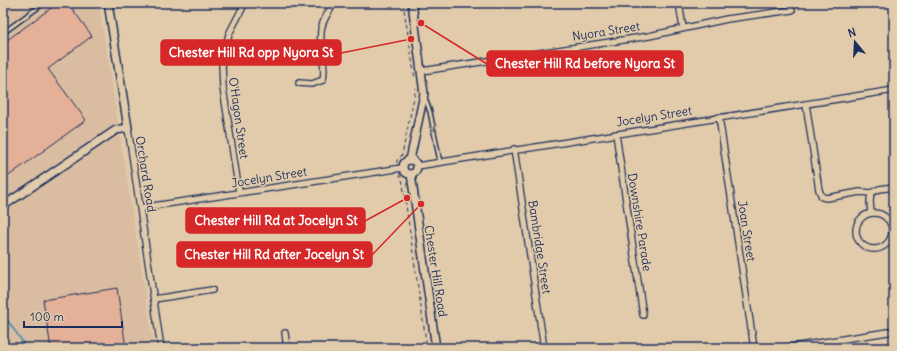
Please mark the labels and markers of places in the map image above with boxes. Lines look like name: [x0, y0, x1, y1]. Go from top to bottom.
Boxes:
callout: Chester Hill Rd opp Nyora St: [161, 40, 341, 65]
callout: Chester Hill Rd before Nyora St: [487, 51, 683, 76]
callout: Chester Hill Rd at Jocelyn St: [186, 208, 365, 233]
callout: Chester Hill Rd after Jocelyn St: [177, 242, 372, 267]

